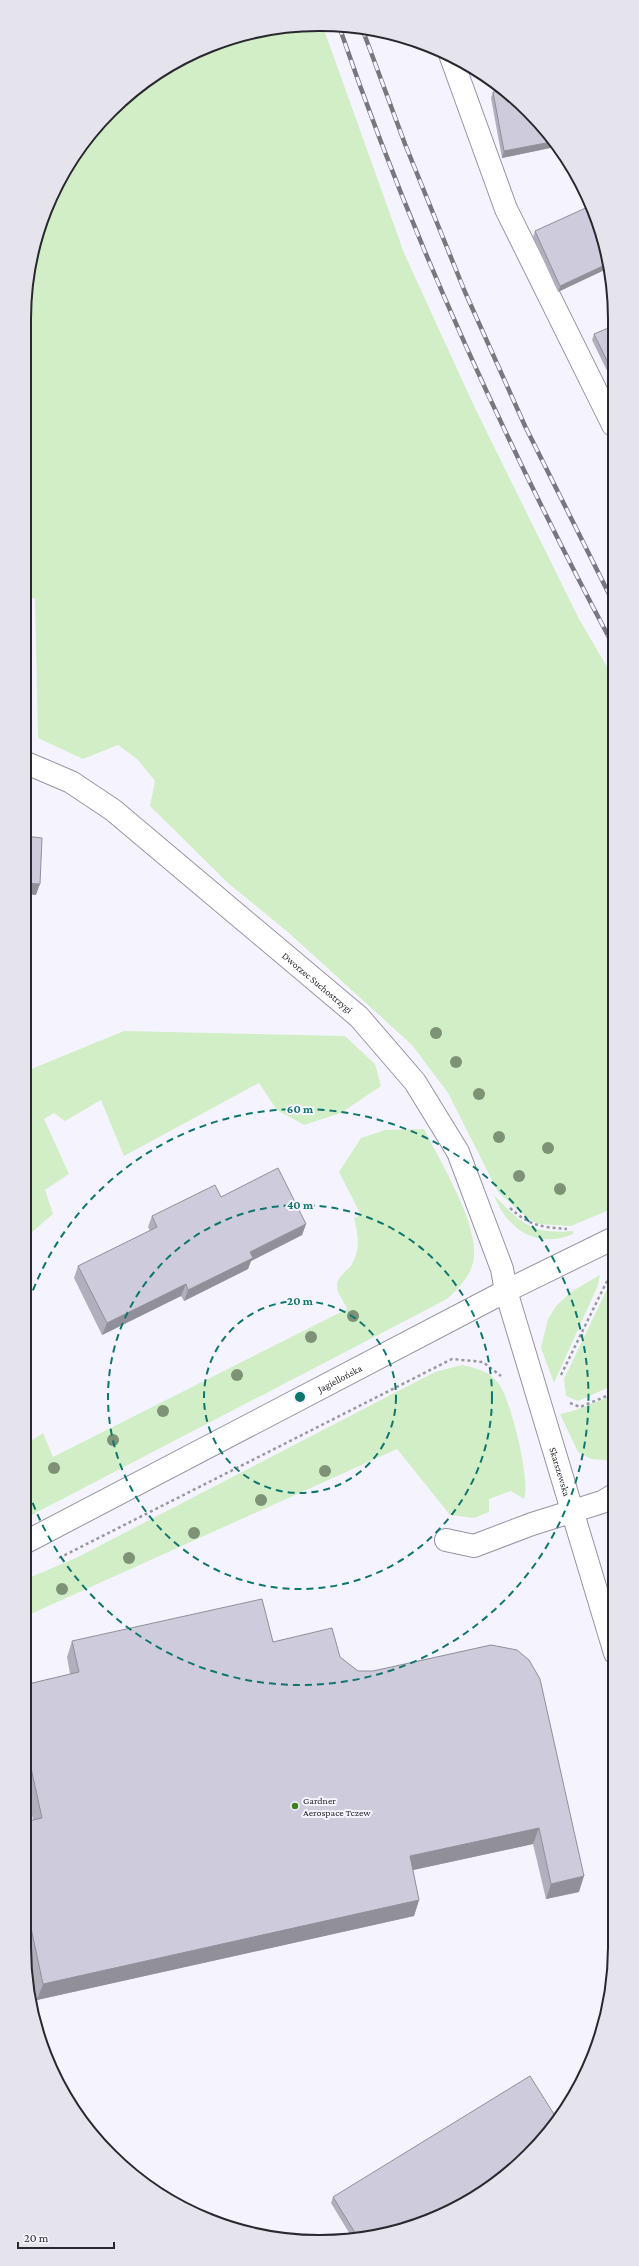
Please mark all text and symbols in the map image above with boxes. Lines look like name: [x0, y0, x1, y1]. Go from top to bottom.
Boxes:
street label: Dworzec Suchostrzygi: [280, 949, 355, 1015]
text: 60 m: [287, 1102, 314, 1116]
text: 40 m: [287, 1198, 314, 1212]
text: 20 m: [287, 1294, 314, 1308]
street label: Jagiellońska: [315, 1362, 364, 1395]
centre of rings: [293, 1390, 307, 1404]
street label: Skarszewska: [548, 1446, 573, 1498]
place label: Gardner Aerospace Tczew: [303, 1795, 371, 1818]
marker: Gardner Aerospace Tczew: [290, 1801, 300, 1811]
scale bar: [18, 2224, 114, 2250]
text: 20 m: [24, 2231, 49, 2245]

